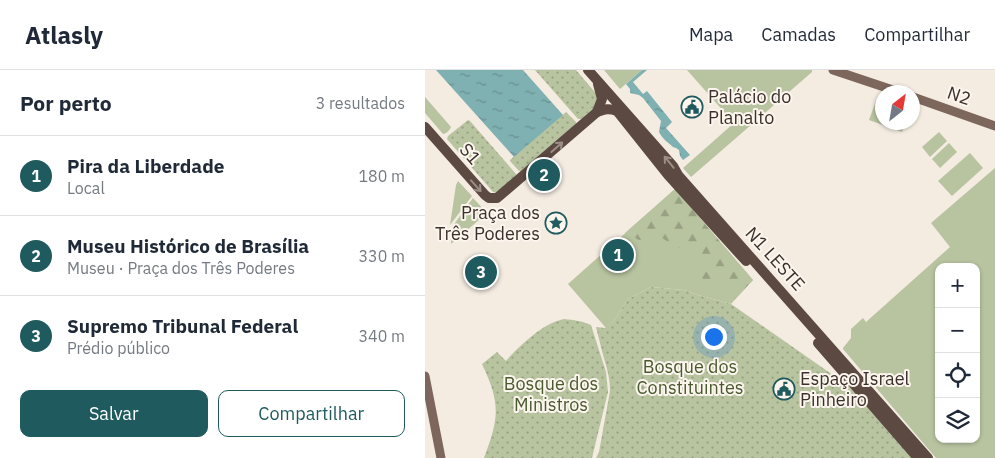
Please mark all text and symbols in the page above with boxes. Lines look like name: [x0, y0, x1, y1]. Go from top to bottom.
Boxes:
text: Atlasly: [25, 19, 103, 51]
text: Mapa: [689, 23, 733, 46]
text: Camadas: [761, 23, 836, 46]
text: Compartilhar: [864, 23, 970, 46]
street label: N2: [944, 81, 974, 110]
place label: Palácio do Planalto: [708, 85, 791, 129]
north arrow: [875, 85, 920, 130]
text: Por perto: [20, 89, 112, 117]
text: 3 resultados: [316, 93, 405, 113]
public building icon: Palácio do Planalto: [680, 95, 704, 119]
street label: S1: [455, 138, 486, 169]
one-way arrow: [551, 141, 564, 152]
text: Pira da Liberdade: [67, 154, 224, 178]
pin: 2: [528, 156, 560, 194]
one-way arrow: [664, 156, 675, 169]
text: 1: [31, 166, 41, 186]
text: 180 m: [358, 166, 405, 186]
text: Local: [67, 178, 105, 198]
one-way arrow: [470, 179, 482, 192]
place label: Praça dos Três Poderes: [435, 201, 540, 245]
place icon: Praça dos Três Poderes: [544, 211, 568, 235]
street label: N1 LESTE: [741, 222, 810, 295]
text: Museu Histórico de Brasília: [67, 234, 309, 258]
pin: 1: [602, 236, 634, 274]
text: 2: [31, 246, 41, 266]
text: 330 m: [358, 246, 405, 266]
pin: 3: [465, 253, 497, 291]
text: Museu · Praça dos Três Poderes: [67, 258, 295, 278]
map controls: [935, 263, 980, 443]
button: +: [935, 263, 980, 308]
button: −: [935, 308, 980, 353]
text: Supremo Tribunal Federal: [67, 314, 298, 338]
your location: [701, 324, 727, 350]
text: 3: [31, 326, 41, 346]
text: 340 m: [358, 326, 405, 346]
text: Prédio público: [67, 338, 170, 358]
button: locate: [935, 353, 980, 398]
park label: Bosque dos Constituintes: [636, 355, 744, 399]
place label: Espaço Israel Pinheiro: [800, 367, 910, 411]
park label: Bosque dos Ministros: [504, 372, 598, 416]
public building icon: Espaço Israel Pinheiro: [772, 377, 796, 401]
button: Salvar: [20, 390, 208, 437]
button: Compartilhar: [218, 390, 405, 437]
button: layers: [935, 398, 980, 443]

